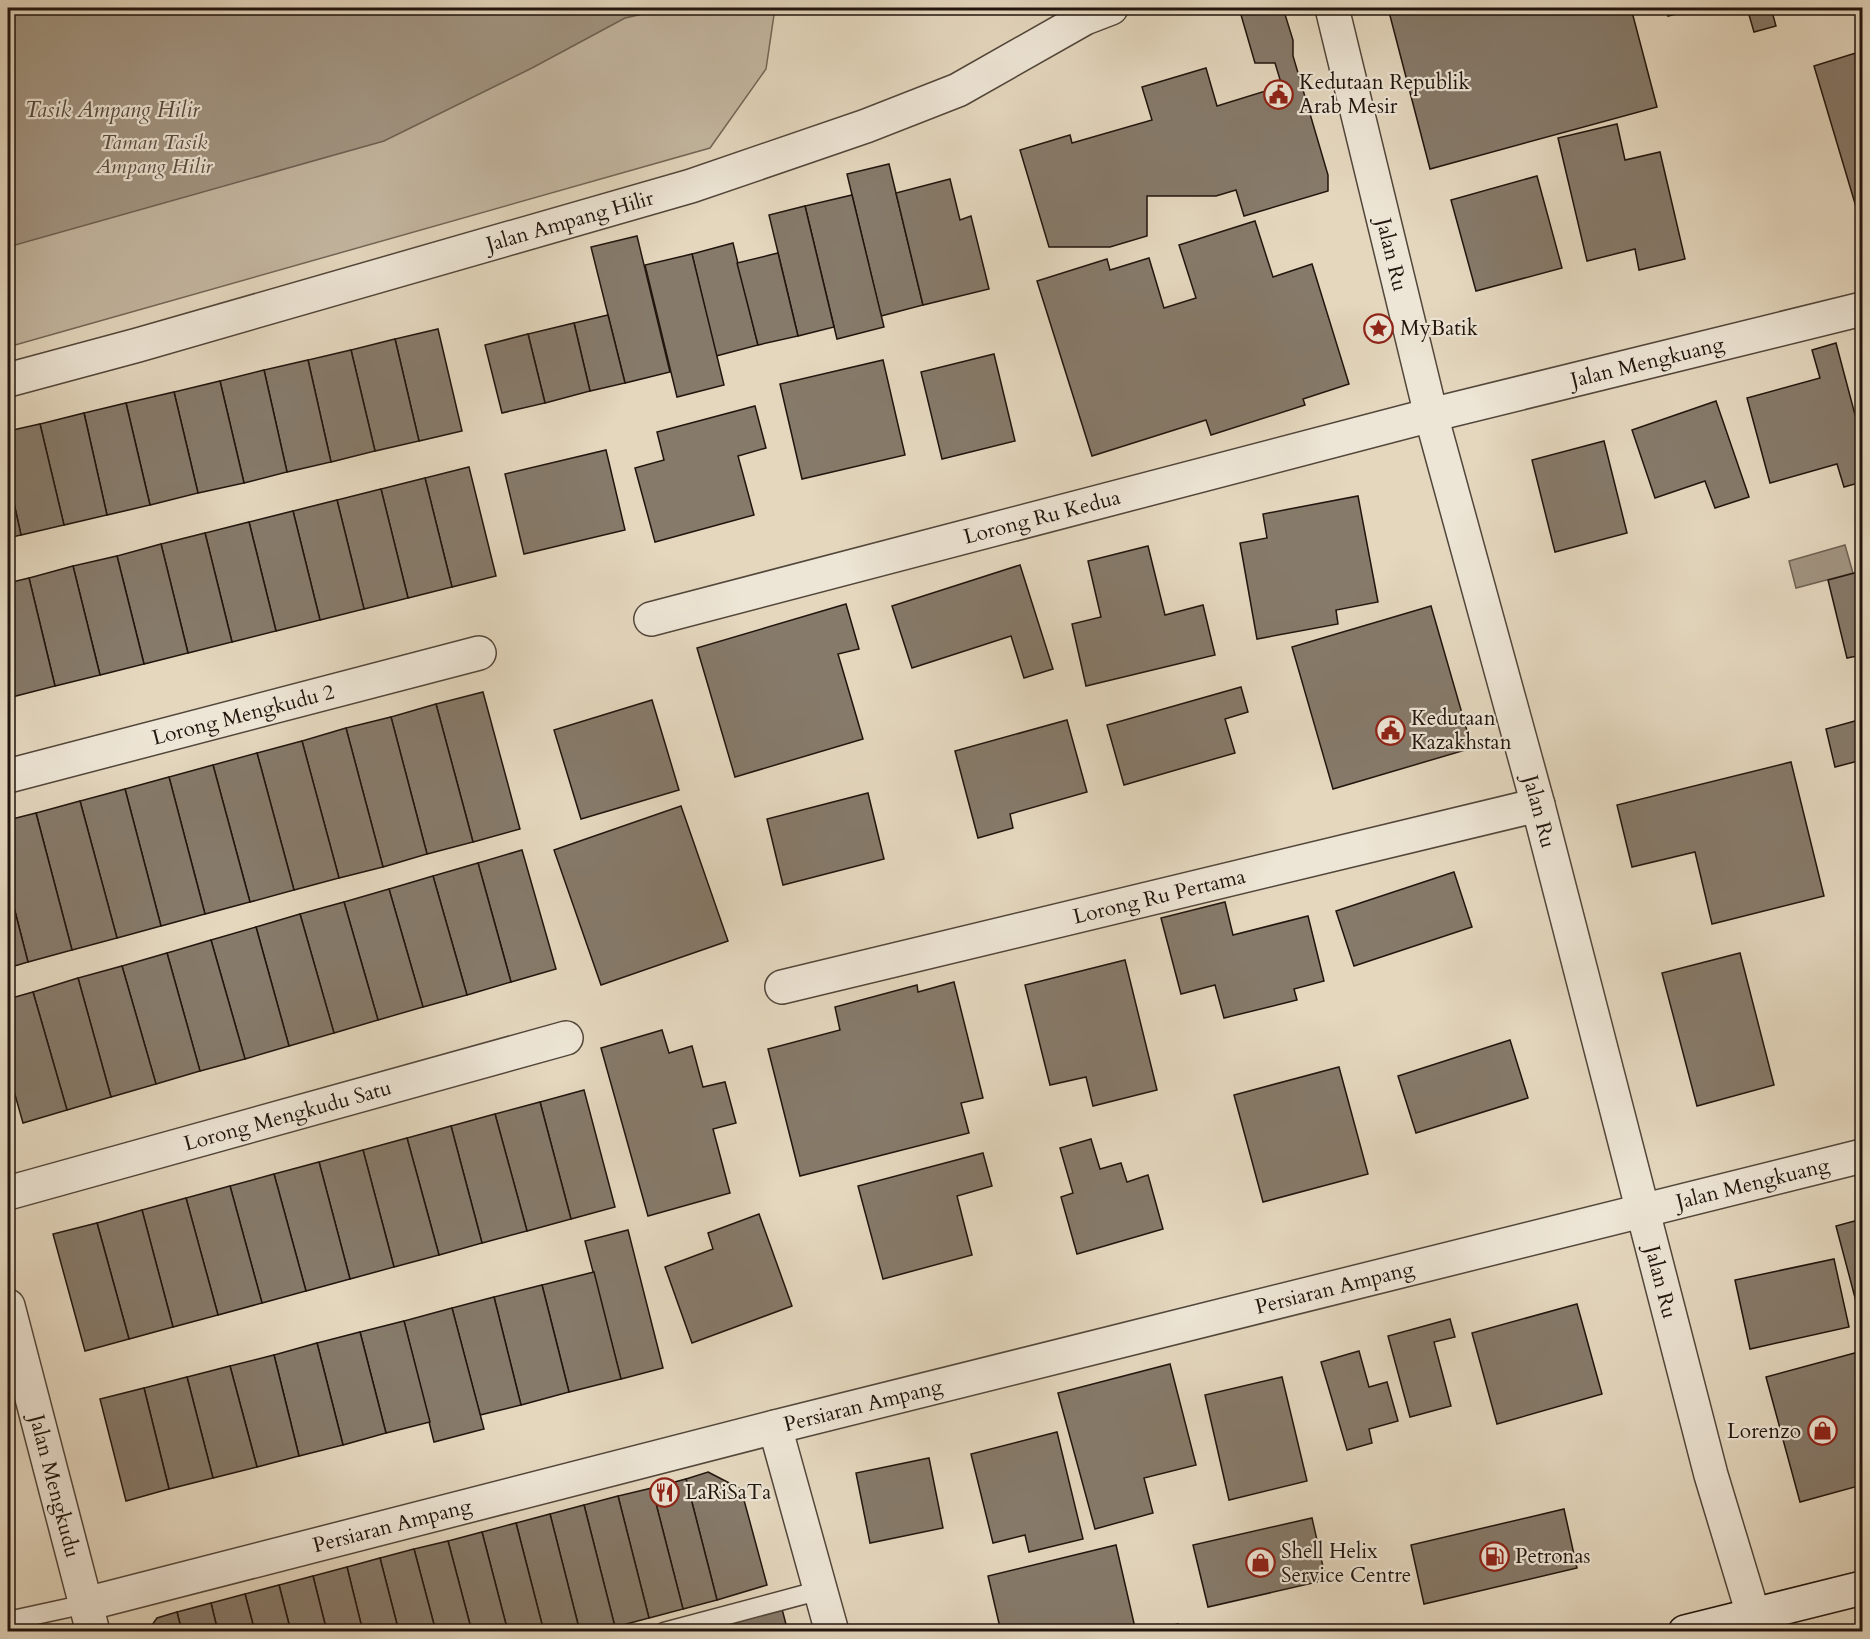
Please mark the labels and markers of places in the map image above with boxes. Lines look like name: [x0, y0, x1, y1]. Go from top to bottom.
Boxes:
place label: Kedutaan Republik Arab Mesir: [1299, 68, 1471, 121]
public building icon: Kedutaan Republik Arab Mesir: [1262, 78, 1294, 110]
place icon: MyBatik: [1363, 312, 1395, 344]
place label: MyBatik: [1400, 314, 1479, 343]
place label: Kedutaan Kazakhstan: [1411, 704, 1512, 757]
public building icon: Kedutaan Kazakhstan: [1374, 714, 1406, 746]
shop icon: Lorenzo: [1806, 1415, 1838, 1447]
place label: Lorenzo: [1727, 1417, 1801, 1446]
restaurant icon: LaRiSaTa: [648, 1476, 680, 1508]
place label: LaRiSaTa: [685, 1478, 771, 1507]
place label: Shell Helix Service Centre: [1281, 1537, 1411, 1590]
fuel station icon: Petronas: [1478, 1540, 1510, 1572]
place label: Petronas: [1515, 1542, 1591, 1571]
shop icon: Shell Helix Service Centre: [1244, 1547, 1276, 1579]

